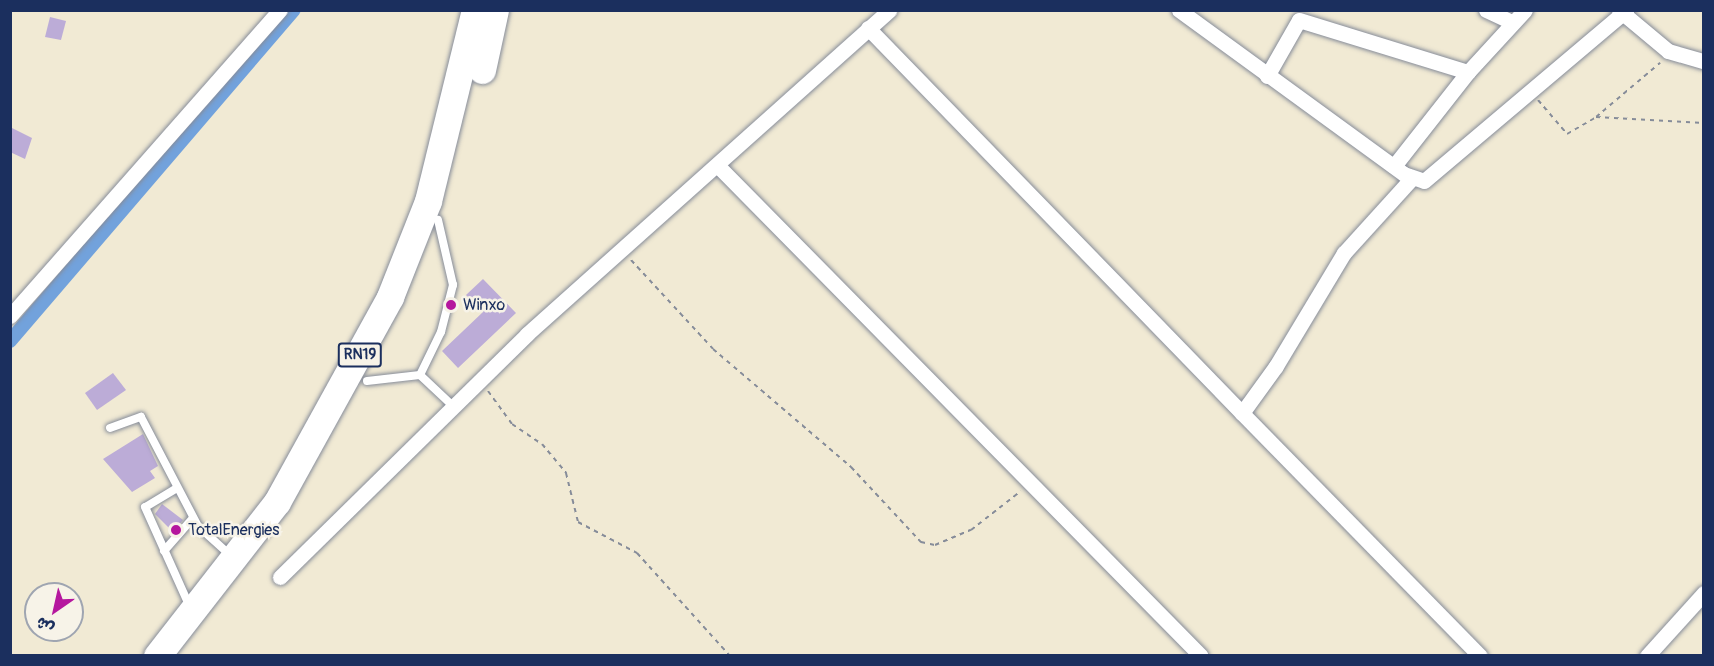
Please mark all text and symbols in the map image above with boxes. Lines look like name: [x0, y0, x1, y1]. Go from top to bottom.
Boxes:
place label: Winxo: [463, 295, 505, 315]
marker: Winxo: [444, 298, 458, 312]
road number: RN19: [338, 343, 382, 367]
place label: TotalEnergies: [188, 520, 279, 540]
marker: TotalEnergies: [169, 523, 183, 537]
north arrow: [24, 582, 84, 642]
text: ش: [32, 612, 58, 638]

